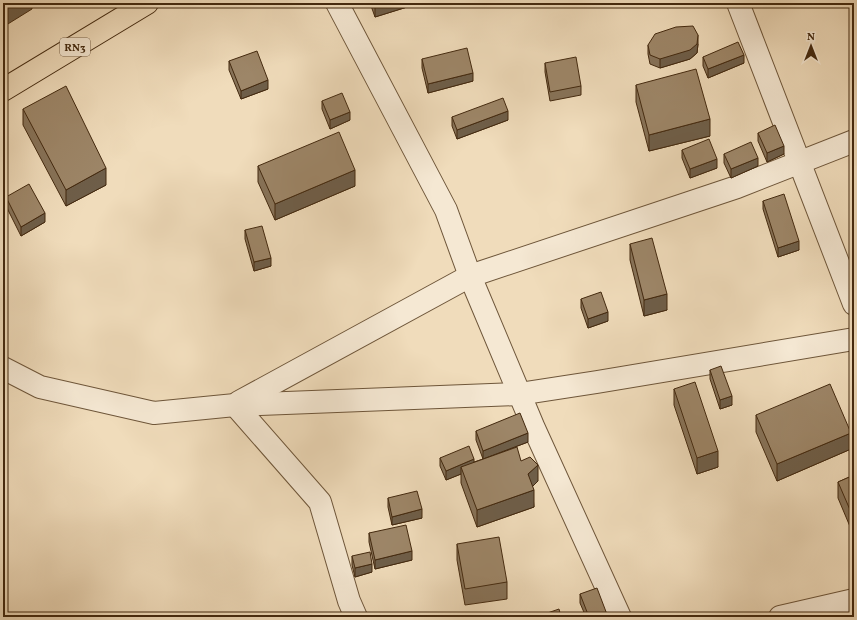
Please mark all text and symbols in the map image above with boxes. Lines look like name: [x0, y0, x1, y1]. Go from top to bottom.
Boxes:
north arrow: [791, 26, 831, 66]
text: N: [807, 30, 815, 45]
road number: RN3: [60, 38, 90, 56]

